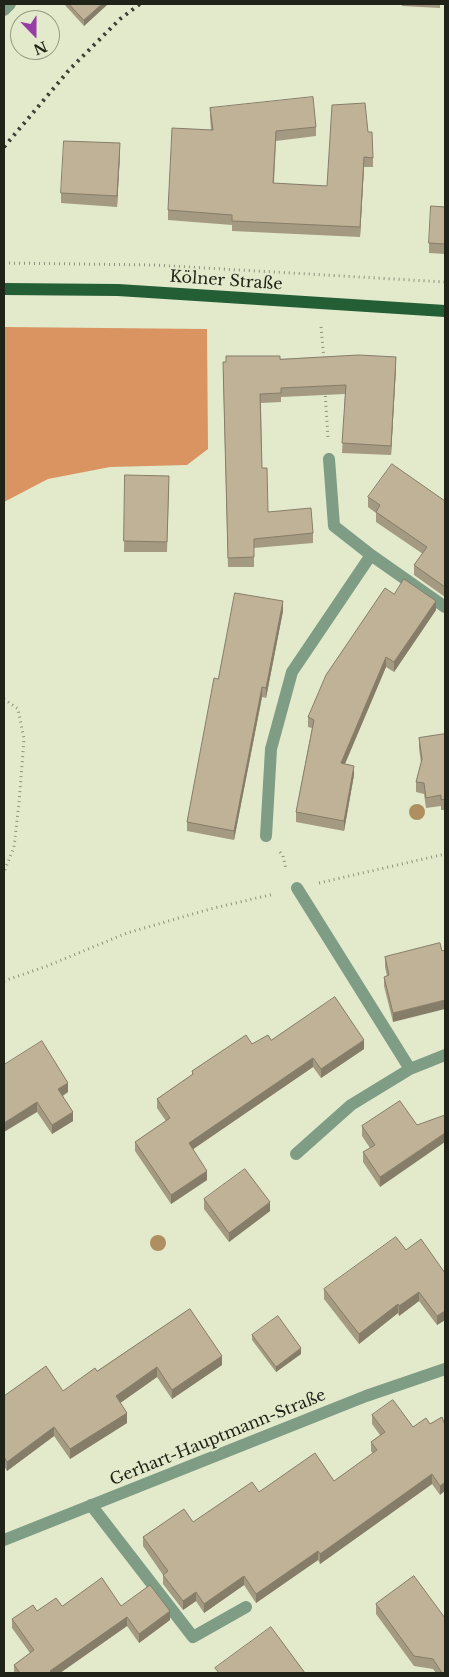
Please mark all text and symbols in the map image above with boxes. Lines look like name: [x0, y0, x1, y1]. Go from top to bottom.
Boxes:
north arrow: [10, 10, 60, 60]
text: N: [31, 37, 50, 59]
street label: Kölner Straße: [169, 267, 283, 295]
street label: Gerhart-Hauptmann-Straße: [107, 1386, 329, 1490]

